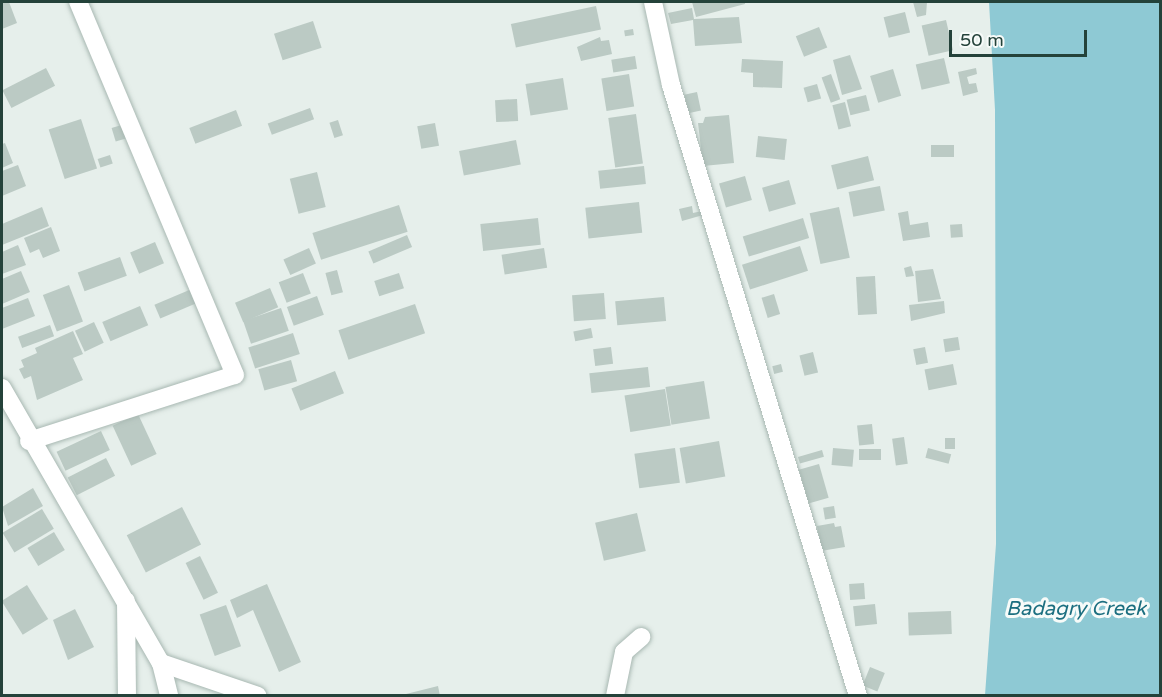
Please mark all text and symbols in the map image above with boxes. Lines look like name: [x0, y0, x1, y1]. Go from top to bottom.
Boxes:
scale bar: [952, 18, 1090, 56]
text: 50 m: [960, 29, 1004, 51]
water label: Badagry Creek: [1006, 597, 1146, 621]

